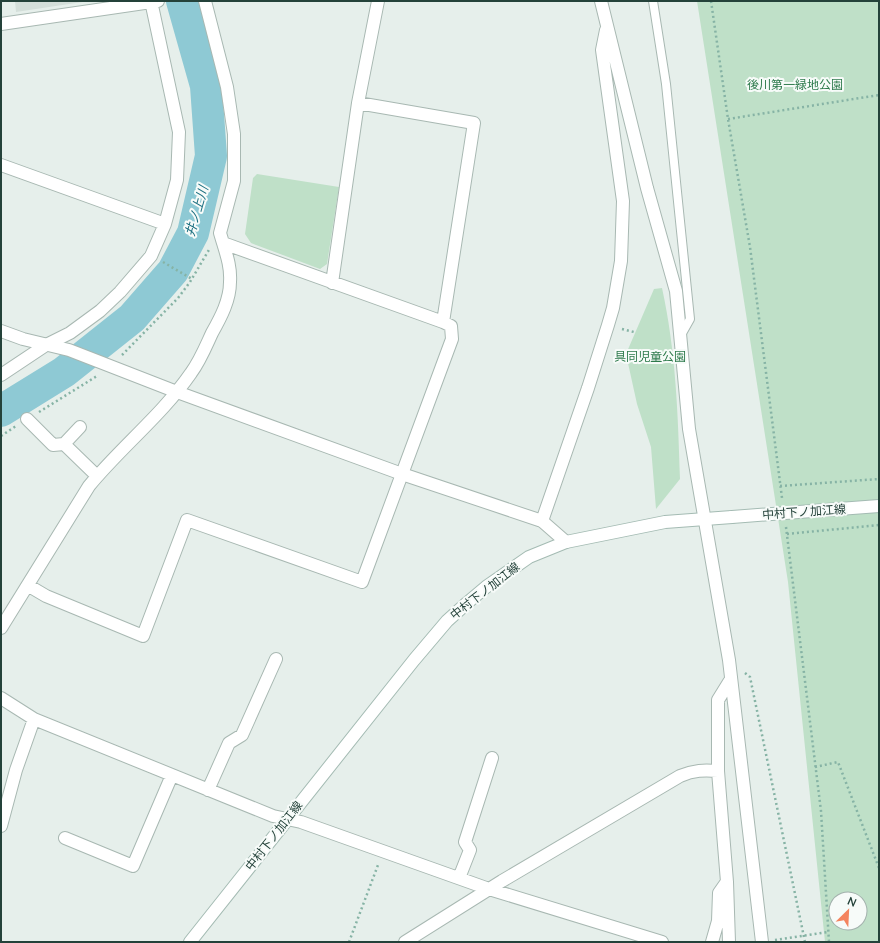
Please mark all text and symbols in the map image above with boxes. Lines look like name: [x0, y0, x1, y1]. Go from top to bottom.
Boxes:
park label: 後川第一緑地公園: [747, 77, 843, 92]
water label: 井ノ上川: [181, 182, 211, 238]
park label: 具同児童公園: [614, 349, 686, 364]
street label: 中村下ノ加江線: [762, 501, 846, 522]
street label: 中村下ノ加江線: [447, 559, 522, 622]
street label: 中村下ノ加江線: [242, 798, 305, 873]
north arrow: [828, 891, 868, 931]
text: N: [846, 894, 859, 909]

